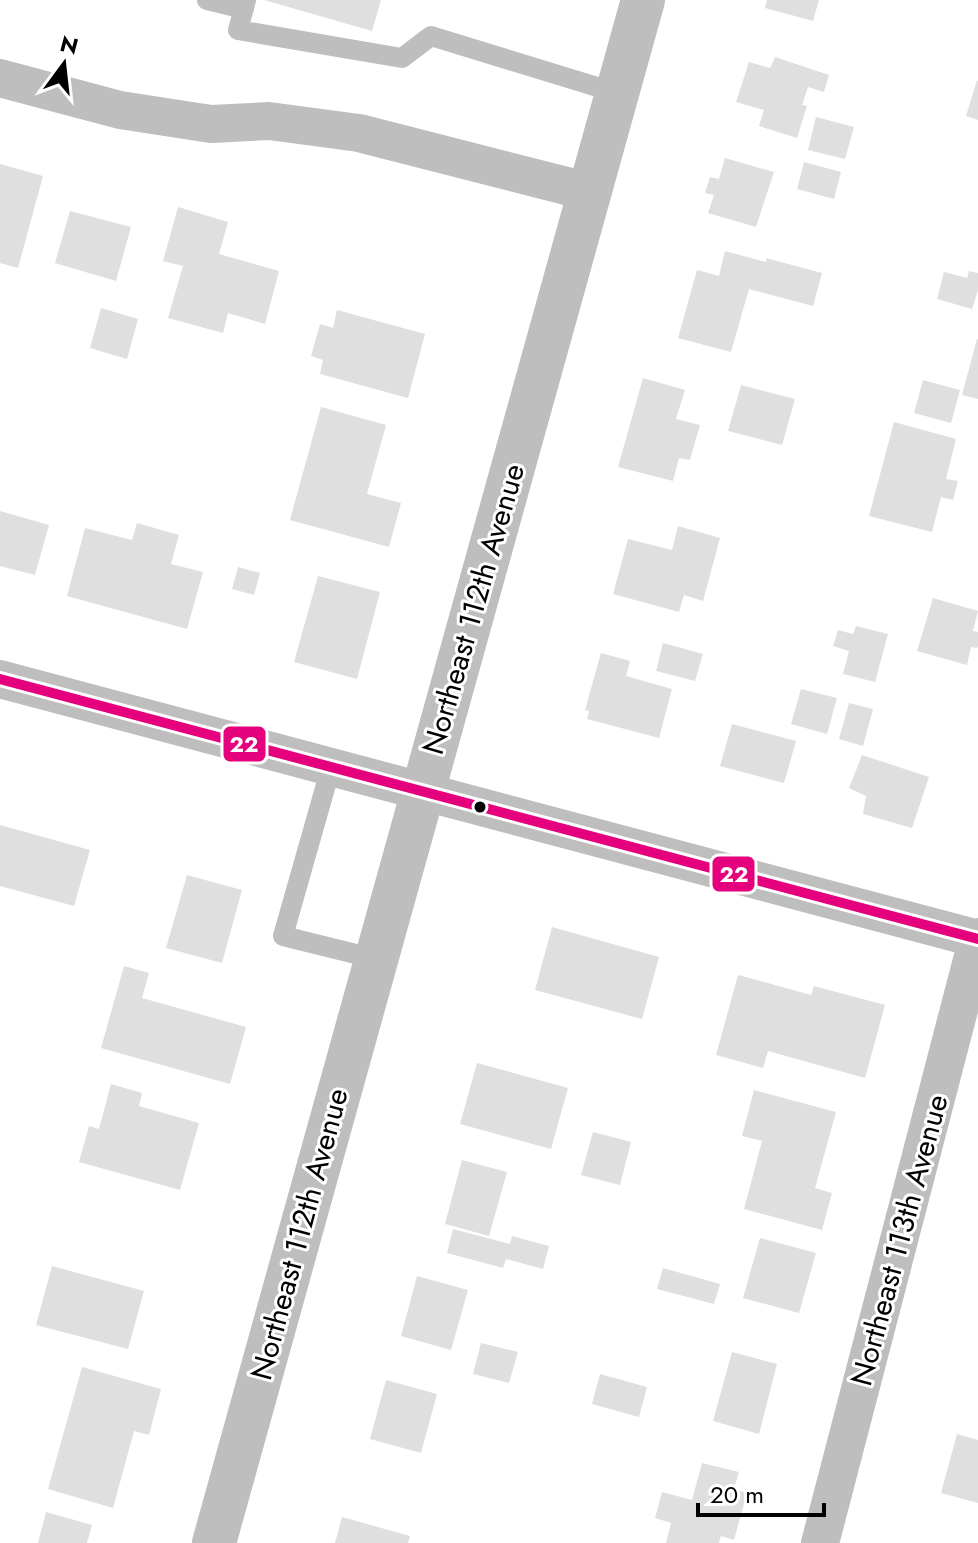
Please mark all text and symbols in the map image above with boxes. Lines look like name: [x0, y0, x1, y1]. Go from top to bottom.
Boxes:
north arrow: [24, 24, 104, 104]
text: N: [57, 27, 82, 62]
street label: Northeast 112th Avenue: [411, 459, 535, 759]
line badge: 22: [222, 725, 267, 763]
text: 22: [230, 728, 258, 760]
unlabelled marker: [472, 799, 488, 815]
line badge: 22: [711, 855, 756, 893]
text: 22: [720, 858, 748, 890]
street label: Northeast 112th Avenue: [239, 1083, 359, 1385]
street label: Northeast 113th Avenue: [839, 1090, 959, 1390]
scale bar: [698, 1467, 824, 1517]
text: 20 m: [710, 1477, 764, 1512]

